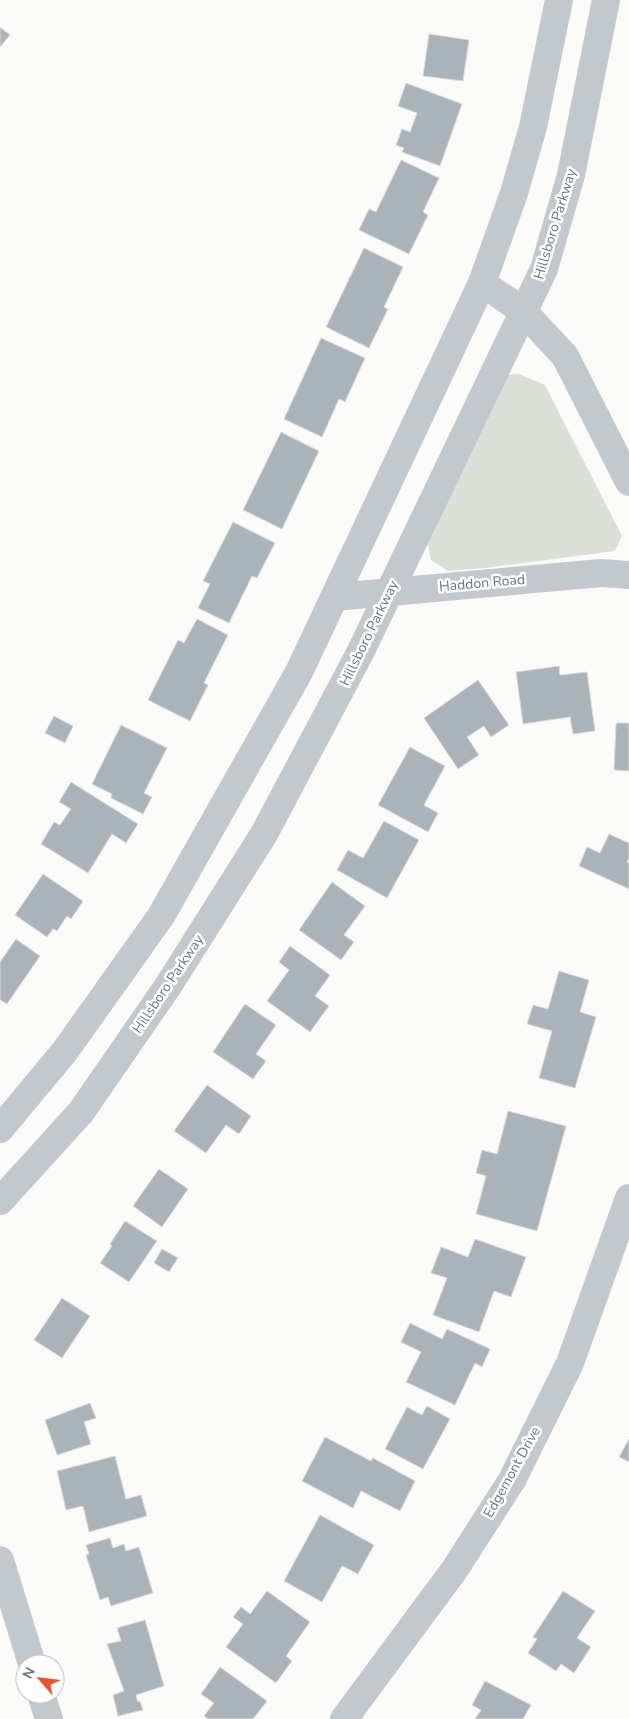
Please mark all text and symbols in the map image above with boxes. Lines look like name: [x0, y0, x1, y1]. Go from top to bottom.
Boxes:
street label: Hillsboro Parkway: [529, 165, 581, 282]
street label: Haddon Road: [438, 570, 526, 596]
street label: Hillsboro Parkway: [335, 576, 403, 689]
street label: Hillsboro Parkway: [128, 930, 208, 1037]
street label: Edgemont Drive: [479, 1423, 545, 1521]
north arrow: [15, 1654, 65, 1704]
text: N: [18, 1664, 40, 1682]

